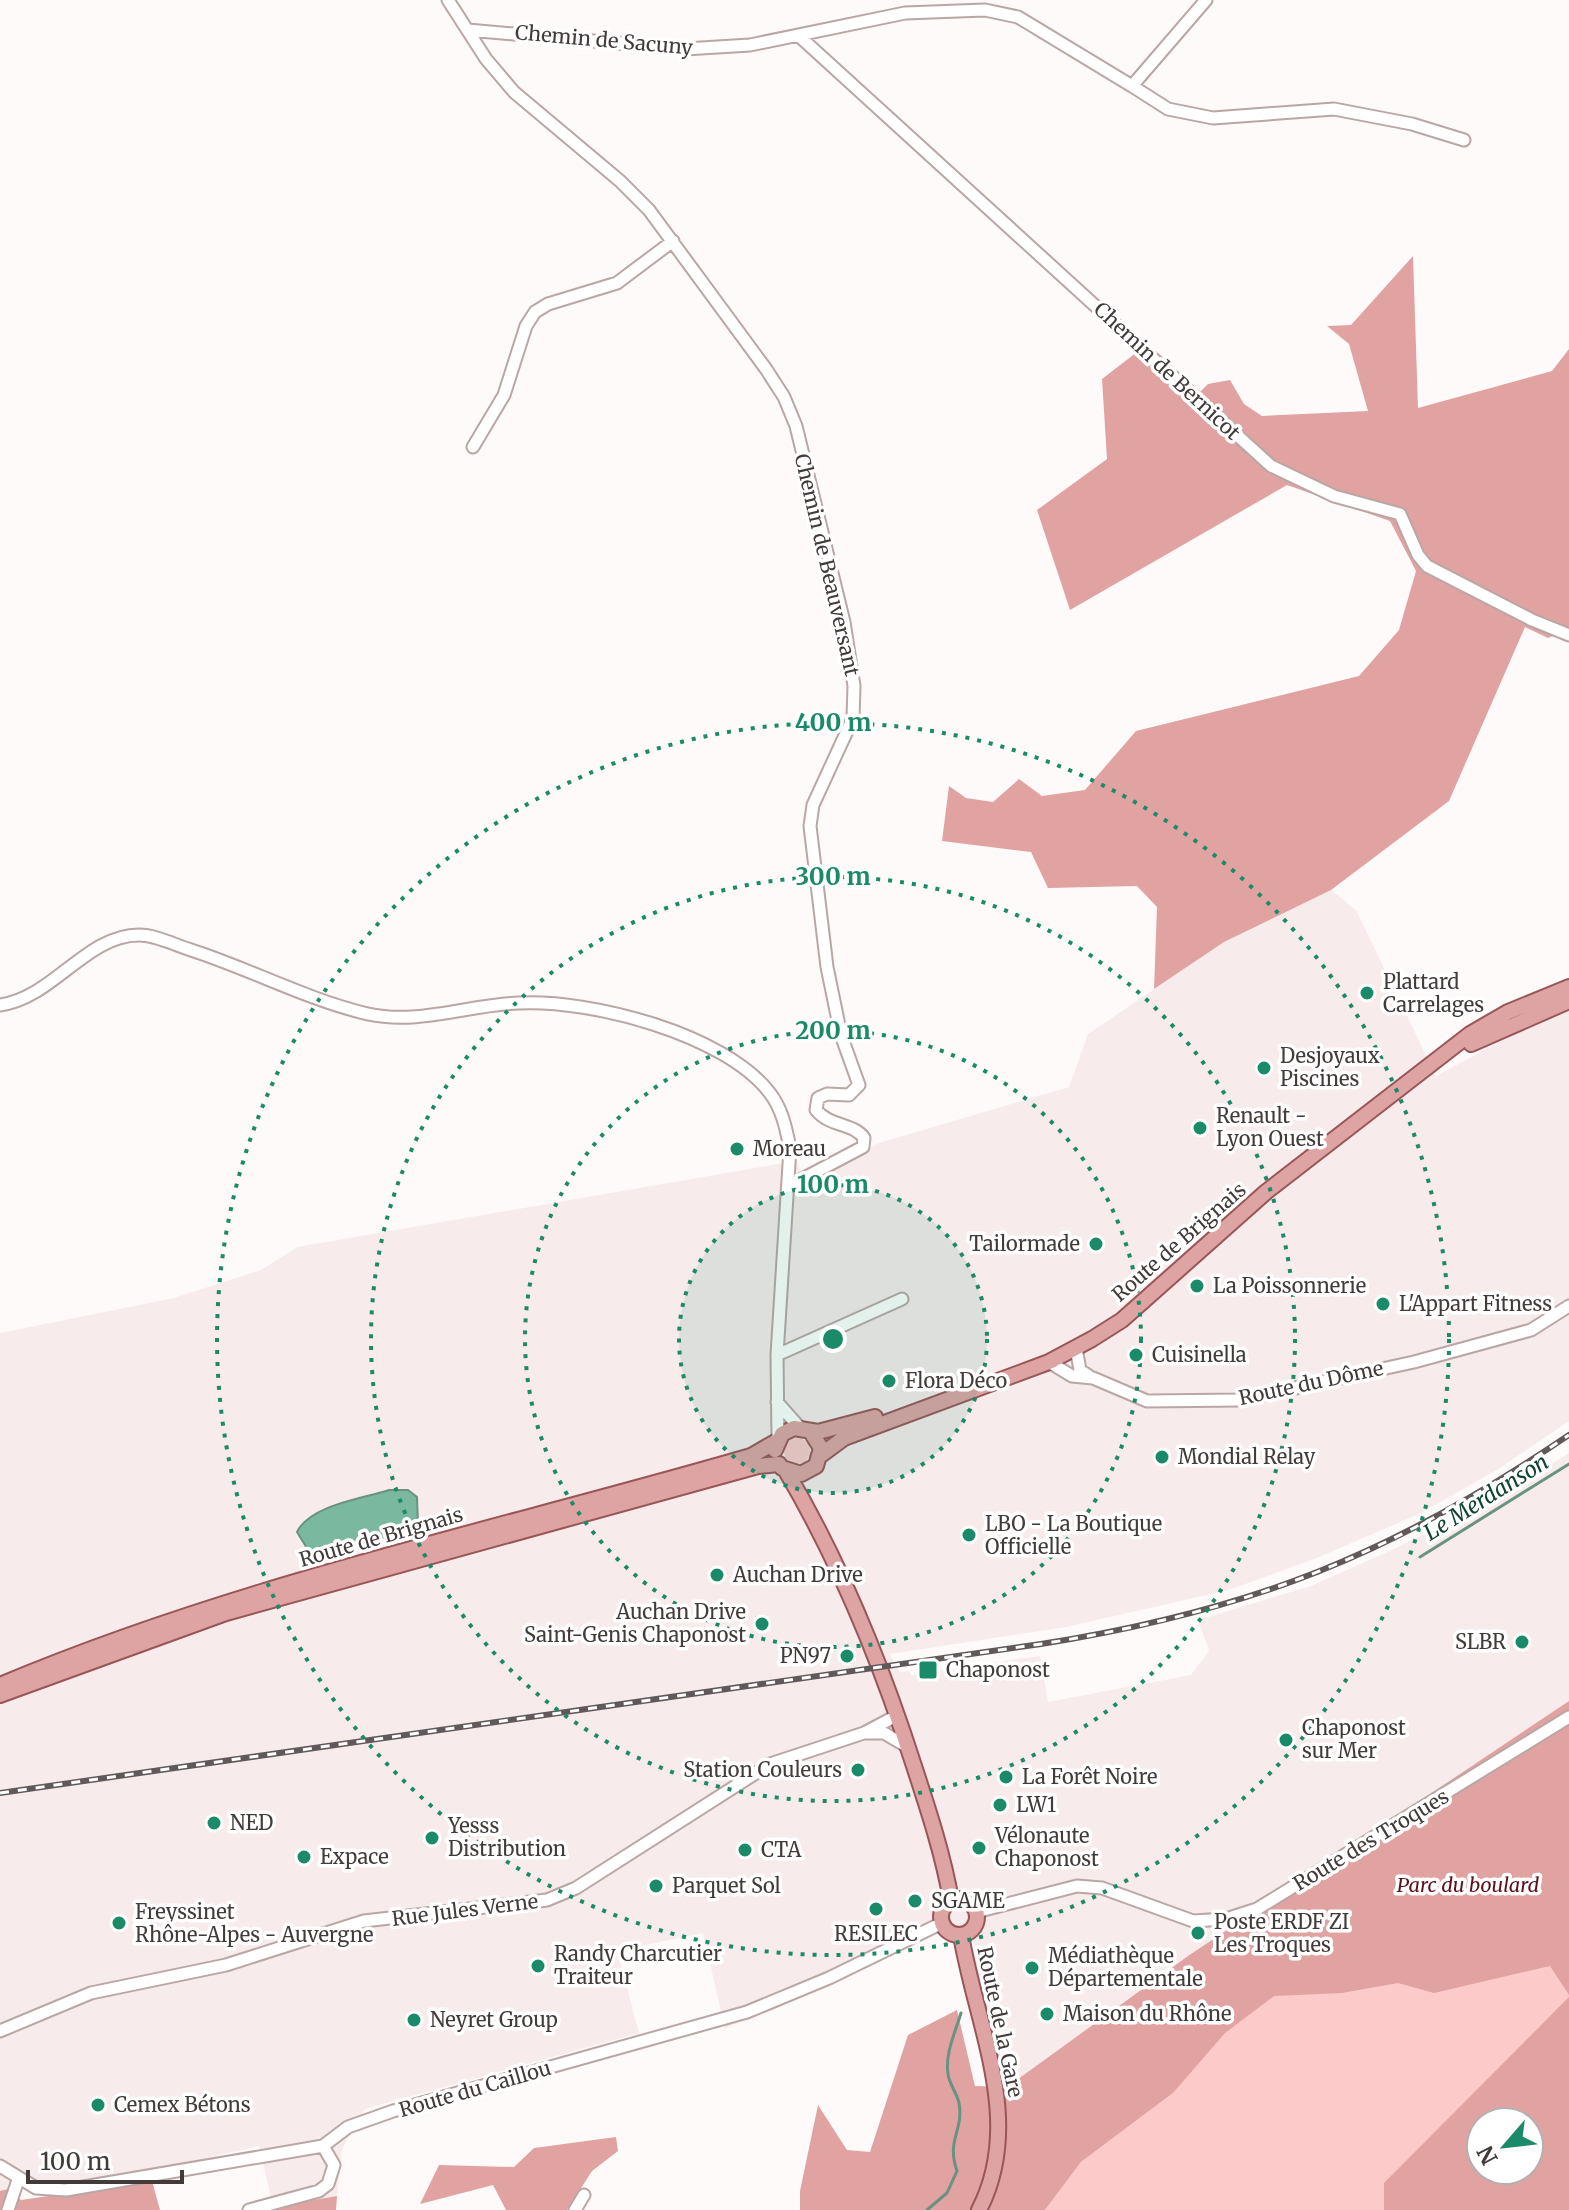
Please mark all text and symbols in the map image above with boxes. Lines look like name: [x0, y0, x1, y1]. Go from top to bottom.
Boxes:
street label: Chemin de Sacuny: [514, 19, 694, 60]
street label: Chemin de Bernicot: [1089, 296, 1246, 445]
street label: Chemin de Beauversant: [790, 451, 865, 679]
text: 400 m: [795, 707, 871, 738]
text: 300 m: [795, 861, 871, 892]
place label: Plattard Carrelages: [1383, 969, 1484, 1017]
marker: Plattard Carrelages: [1358, 984, 1376, 1002]
text: 200 m: [795, 1015, 871, 1046]
place label: Desjoyaux Piscines: [1280, 1043, 1380, 1091]
marker: Desjoyaux Piscines: [1255, 1059, 1273, 1077]
place label: Renault - Lyon Ouest: [1216, 1103, 1324, 1151]
marker: Renault - Lyon Ouest: [1191, 1119, 1209, 1137]
place label: Moreau: [753, 1136, 826, 1161]
marker: Moreau: [728, 1140, 746, 1158]
text: 100 m: [797, 1169, 869, 1200]
street label: Route de Brignais: [1107, 1177, 1251, 1307]
place label: Tailormade: [969, 1231, 1080, 1256]
marker: Tailormade: [1087, 1235, 1105, 1253]
place label: La Poissonnerie: [1213, 1273, 1366, 1298]
marker: La Poissonnerie: [1188, 1277, 1206, 1295]
place label: L'Appart Fitness: [1399, 1291, 1552, 1316]
marker: L'Appart Fitness: [1374, 1295, 1392, 1313]
centre of rings: [819, 1325, 847, 1353]
place label: Cuisinella: [1152, 1342, 1247, 1367]
marker: Cuisinella: [1127, 1346, 1145, 1364]
street label: Route du Dôme: [1236, 1355, 1385, 1410]
place label: Flora Déco: [905, 1368, 1007, 1393]
marker: Flora Déco: [880, 1372, 898, 1390]
place label: Mondial Relay: [1178, 1444, 1316, 1469]
marker: Mondial Relay: [1153, 1448, 1171, 1466]
water label: Le Merdanson: [1418, 1448, 1554, 1546]
street label: Route de Brignais: [296, 1501, 466, 1572]
place label: LBO - La Boutique Officielle: [985, 1511, 1162, 1559]
marker: LBO - La Boutique Officielle: [960, 1526, 978, 1544]
place label: Auchan Drive: [732, 1562, 863, 1587]
marker: Auchan Drive: [708, 1566, 726, 1584]
place label: Auchan Drive Saint-Genis Chaponost: [524, 1599, 746, 1647]
marker: Auchan Drive Saint-Genis Chaponost: [753, 1615, 771, 1633]
place label: SLBR: [1455, 1629, 1506, 1654]
marker: SLBR: [1513, 1633, 1531, 1651]
place label: PN97: [780, 1643, 831, 1668]
marker: PN97: [838, 1647, 856, 1665]
place label: Chaponost: [946, 1657, 1050, 1682]
marker: Chaponost: [917, 1659, 939, 1681]
place label: Chaponost sur Mer: [1302, 1715, 1406, 1763]
marker: Chaponost sur Mer: [1277, 1731, 1295, 1749]
place label: Station Couleurs: [683, 1757, 842, 1782]
marker: Station Couleurs: [849, 1761, 867, 1779]
place label: La Forêt Noire: [1022, 1764, 1157, 1789]
marker: La Forêt Noire: [997, 1768, 1015, 1786]
street label: Route des Troques: [1289, 1783, 1453, 1896]
place label: LW1: [1016, 1792, 1056, 1817]
marker: LW1: [991, 1796, 1009, 1814]
place label: NED: [230, 1810, 273, 1835]
place label: Yesss Distribution: [447, 1813, 566, 1861]
marker: NED: [205, 1814, 223, 1832]
place label: Vélonaute Chaponost: [994, 1823, 1099, 1871]
marker: Yesss Distribution: [423, 1829, 441, 1847]
place label: CTA: [761, 1837, 802, 1862]
marker: Vélonaute Chaponost: [970, 1839, 988, 1857]
marker: CTA: [736, 1841, 754, 1859]
place label: Expace: [320, 1844, 389, 1869]
marker: Expace: [295, 1848, 313, 1866]
park label: Parc du boulard: [1397, 1872, 1540, 1897]
place label: Parquet Sol: [672, 1873, 781, 1898]
marker: Parquet Sol: [647, 1877, 665, 1895]
street label: Rue Jules Verne: [390, 1888, 540, 1931]
place label: SGAME: [931, 1888, 1005, 1913]
marker: SGAME: [906, 1892, 924, 1910]
place label: Freyssinet Rhône-Alpes - Auvergne: [135, 1899, 374, 1947]
marker: RESILEC: [867, 1900, 885, 1918]
place label: Poste ERDF ZI Les Troques: [1214, 1909, 1349, 1957]
marker: Freyssinet Rhône-Alpes - Auvergne: [110, 1914, 128, 1932]
place label: RESILEC: [834, 1921, 918, 1946]
marker: Poste ERDF ZI Les Troques: [1189, 1924, 1207, 1942]
place label: Randy Charcutier Traiteur: [554, 1941, 722, 1989]
place label: Médiathèque Départementale: [1048, 1943, 1203, 1991]
street label: Route de la Gare: [972, 1944, 1029, 2100]
marker: Randy Charcutier Traiteur: [529, 1957, 547, 1975]
marker: Médiathèque Départementale: [1023, 1959, 1041, 1977]
place label: Maison du Rhône: [1063, 2001, 1231, 2026]
marker: Maison du Rhône: [1038, 2005, 1056, 2023]
place label: Neyret Group: [430, 2007, 558, 2032]
marker: Neyret Group: [405, 2011, 423, 2029]
street label: Route du Caillou: [396, 2055, 554, 2122]
place label: Cemex Bétons: [114, 2092, 251, 2117]
marker: Cemex Bétons: [89, 2096, 107, 2114]
north arrow: [1465, 2106, 1545, 2186]
scale bar: [28, 2134, 182, 2184]
text: N: [1471, 2141, 1504, 2170]
text: 100 m: [40, 2146, 111, 2177]

